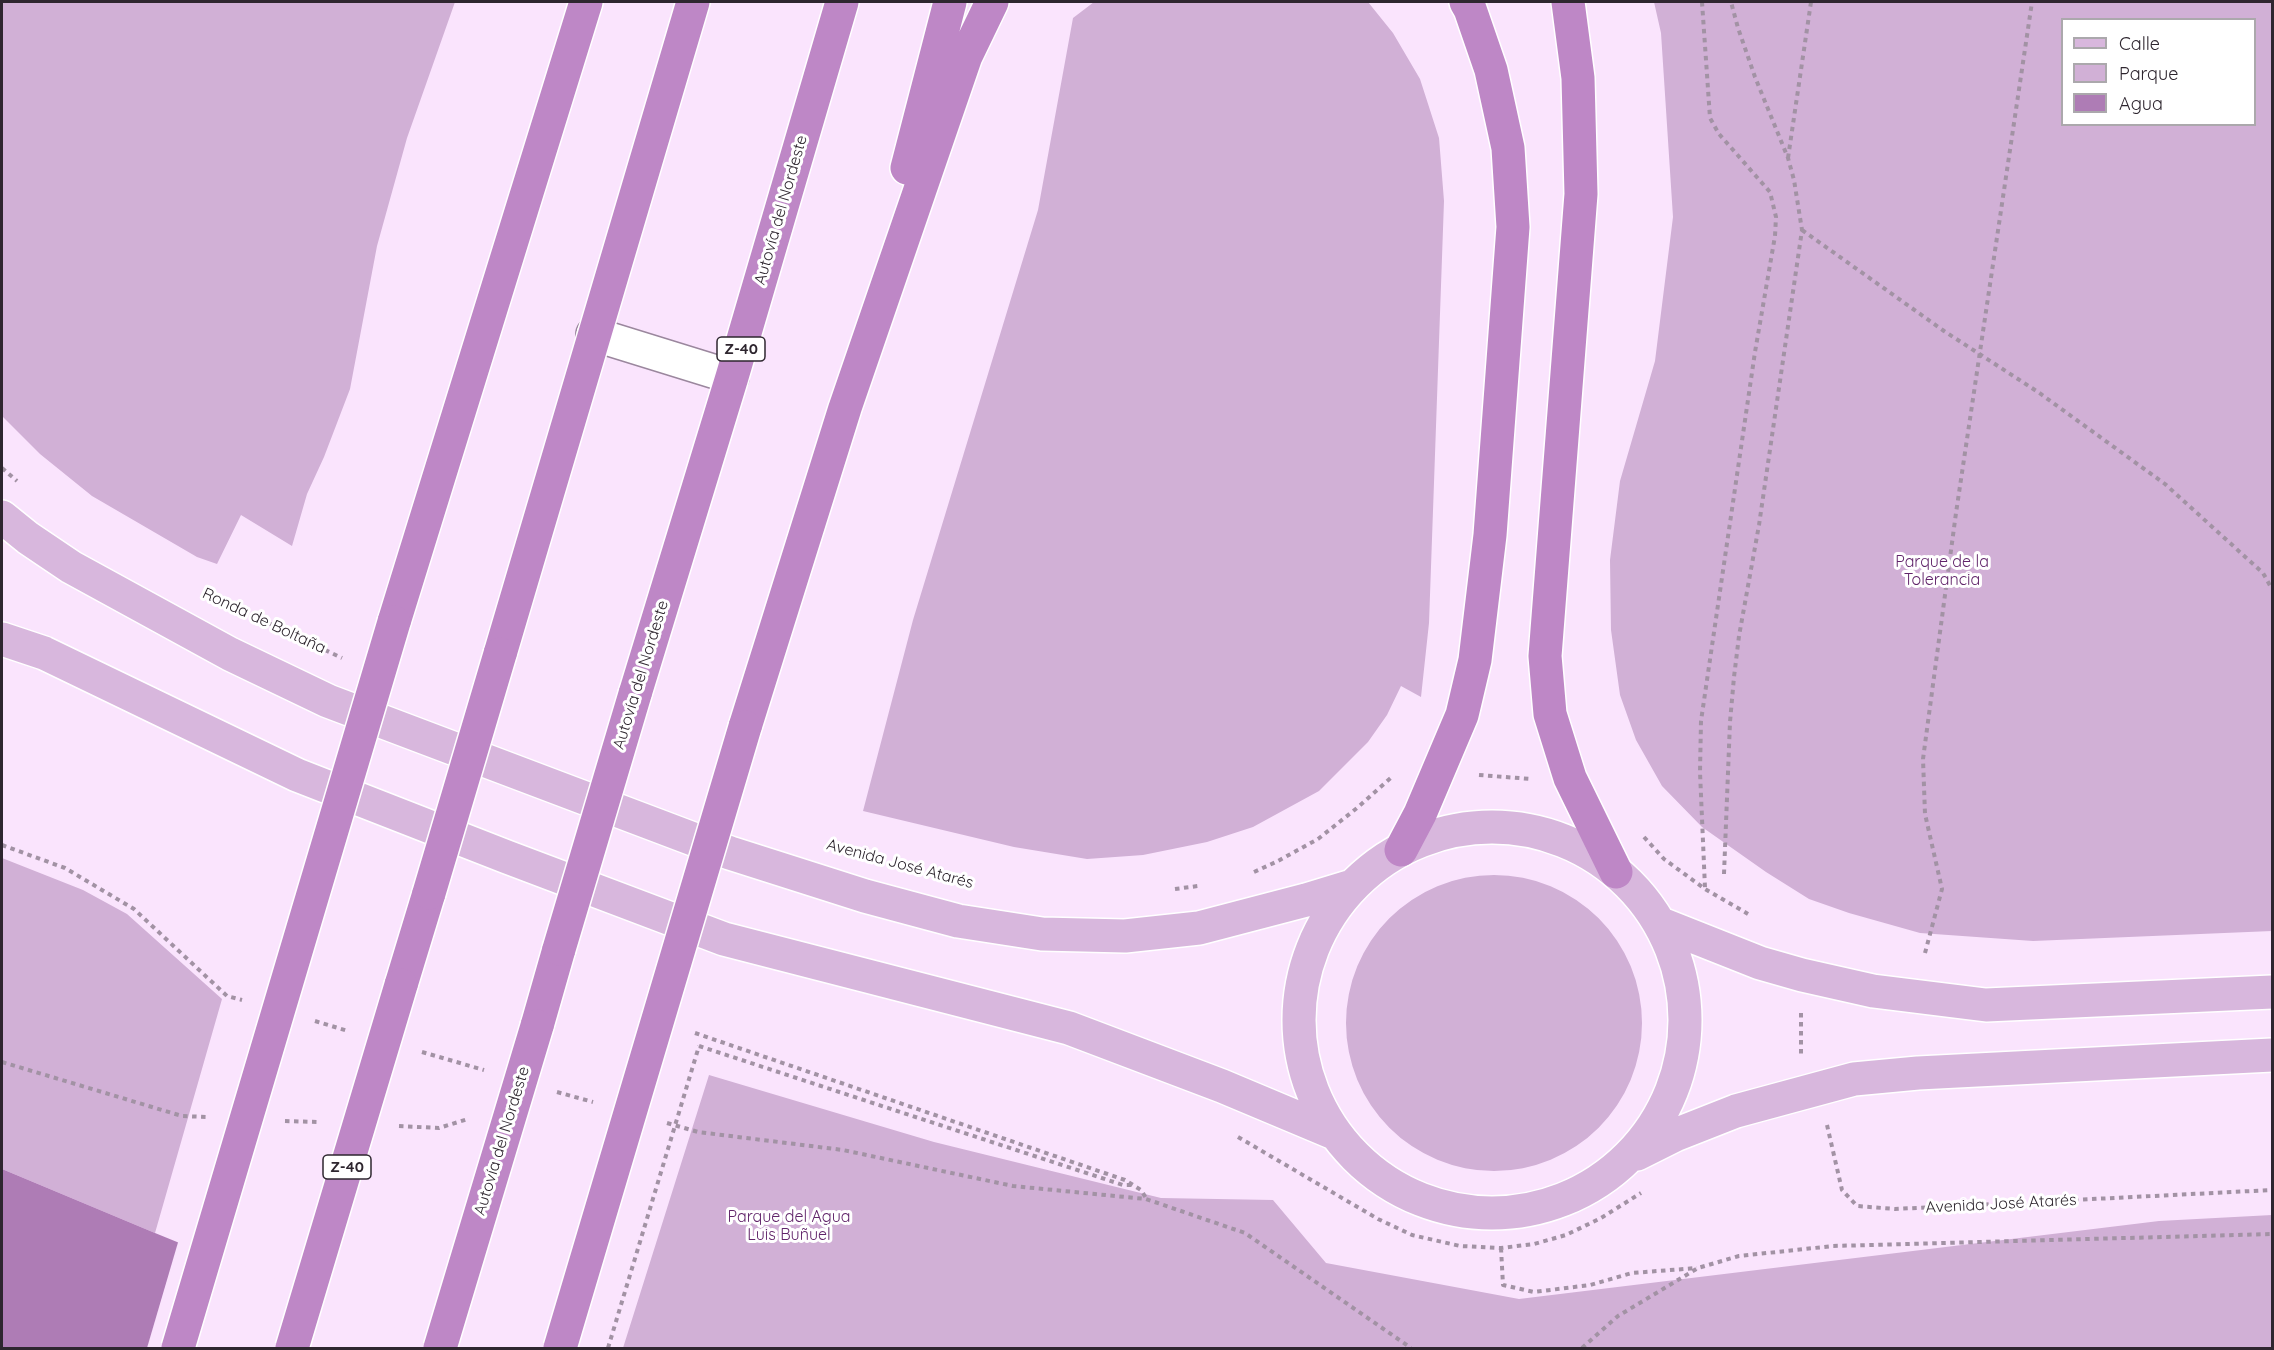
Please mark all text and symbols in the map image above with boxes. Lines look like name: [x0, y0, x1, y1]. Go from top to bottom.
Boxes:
legend: [2061, 18, 2256, 126]
text: Calle: [2119, 32, 2160, 55]
text: Parque: [2119, 62, 2178, 85]
text: Agua: [2119, 92, 2163, 115]
street label: Autovía del Nordeste: [750, 133, 812, 287]
road number: Z-40: [717, 337, 765, 361]
park label: Parque de la Tolerancia: [1895, 552, 1989, 590]
street label: Ronda de Boltaña: [199, 584, 329, 658]
street label: Autovía del Nordeste: [609, 598, 673, 752]
street label: Avenida José Atarés: [824, 835, 976, 893]
street label: Autovía del Nordeste: [470, 1064, 534, 1218]
road number: Z-40: [323, 1155, 371, 1179]
street label: Avenida José Atarés: [1925, 1190, 2077, 1218]
park label: Parque del Agua Luis Buñuel: [728, 1207, 850, 1245]

